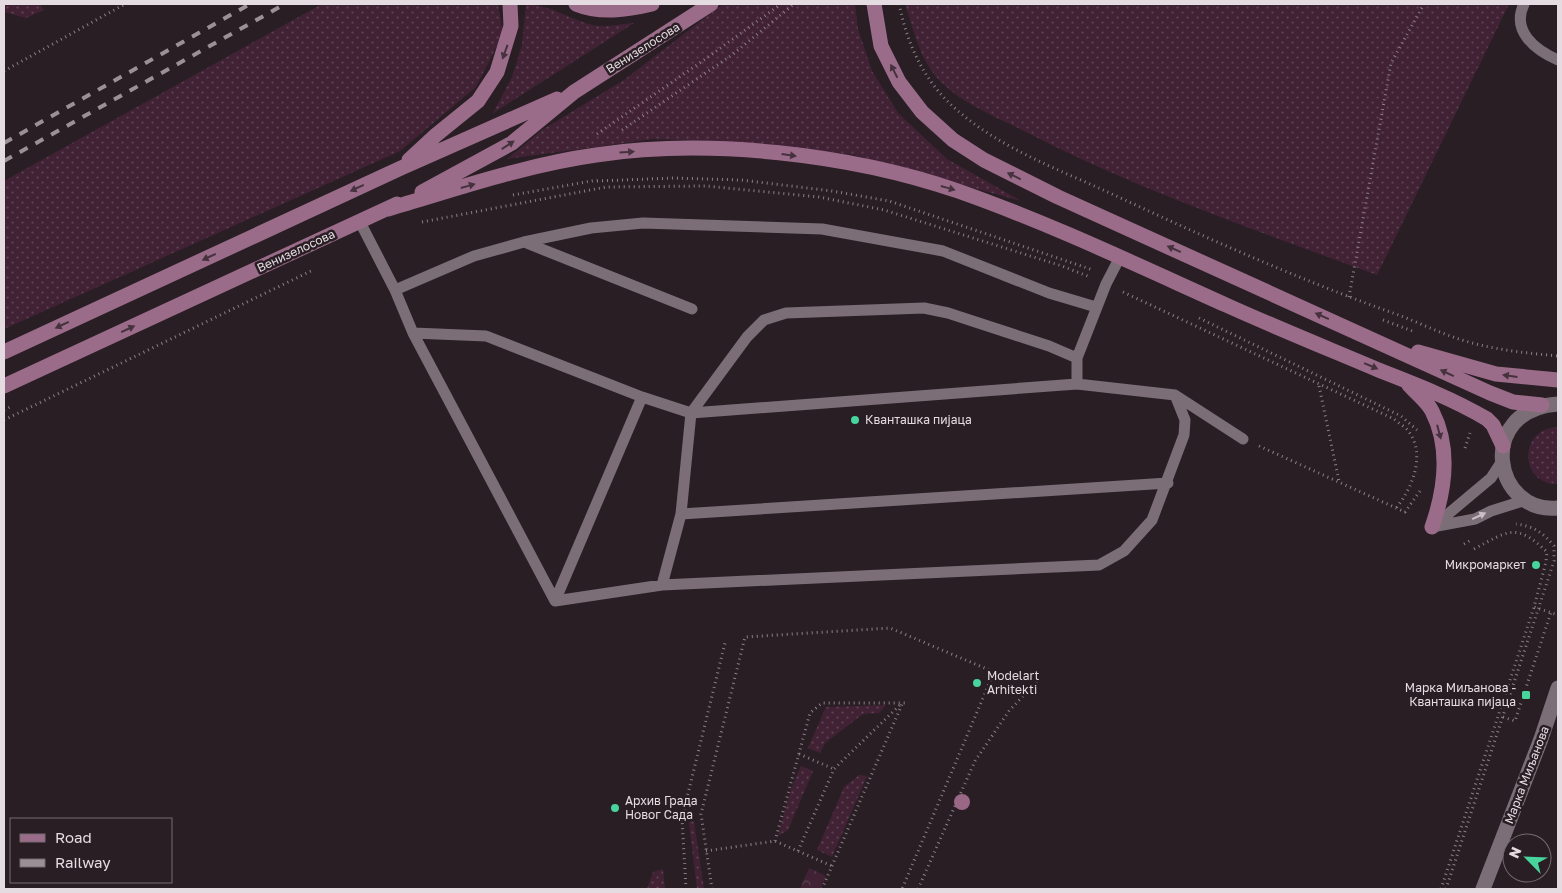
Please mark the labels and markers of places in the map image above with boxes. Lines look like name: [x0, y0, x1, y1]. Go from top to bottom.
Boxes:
place label: Кванташка пијаца: [865, 412, 972, 427]
marker: Кванташка пијаца: [849, 414, 861, 426]
place label: Микромаркет: [1445, 557, 1526, 572]
marker: Микромаркет: [1530, 559, 1542, 571]
place label: Modelart Arhitekti: [987, 668, 1039, 697]
marker: Modelart Arhitekti: [971, 677, 983, 689]
place label: Марка Миљанова - Кванташка пијаца: [1405, 680, 1516, 709]
marker: Марка Миљанова - Кванташка пијаца: [1520, 689, 1532, 701]
place label: Архив Града Новог Сада: [625, 793, 698, 822]
marker: Архив Града Новог Сада: [609, 802, 621, 814]

